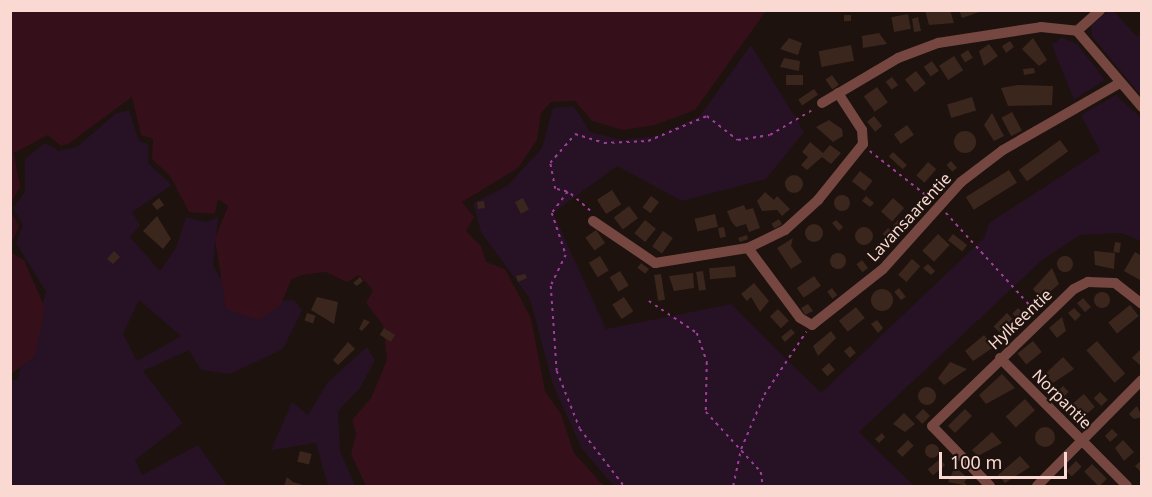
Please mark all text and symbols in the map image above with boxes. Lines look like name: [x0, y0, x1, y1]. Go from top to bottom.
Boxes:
street label: Lavansaarentie: [863, 169, 955, 265]
street label: Hylkeentie: [984, 285, 1056, 353]
street label: Norpantie: [1028, 365, 1096, 433]
scale bar: [942, 440, 1070, 478]
text: 100 m: [950, 450, 1002, 474]

